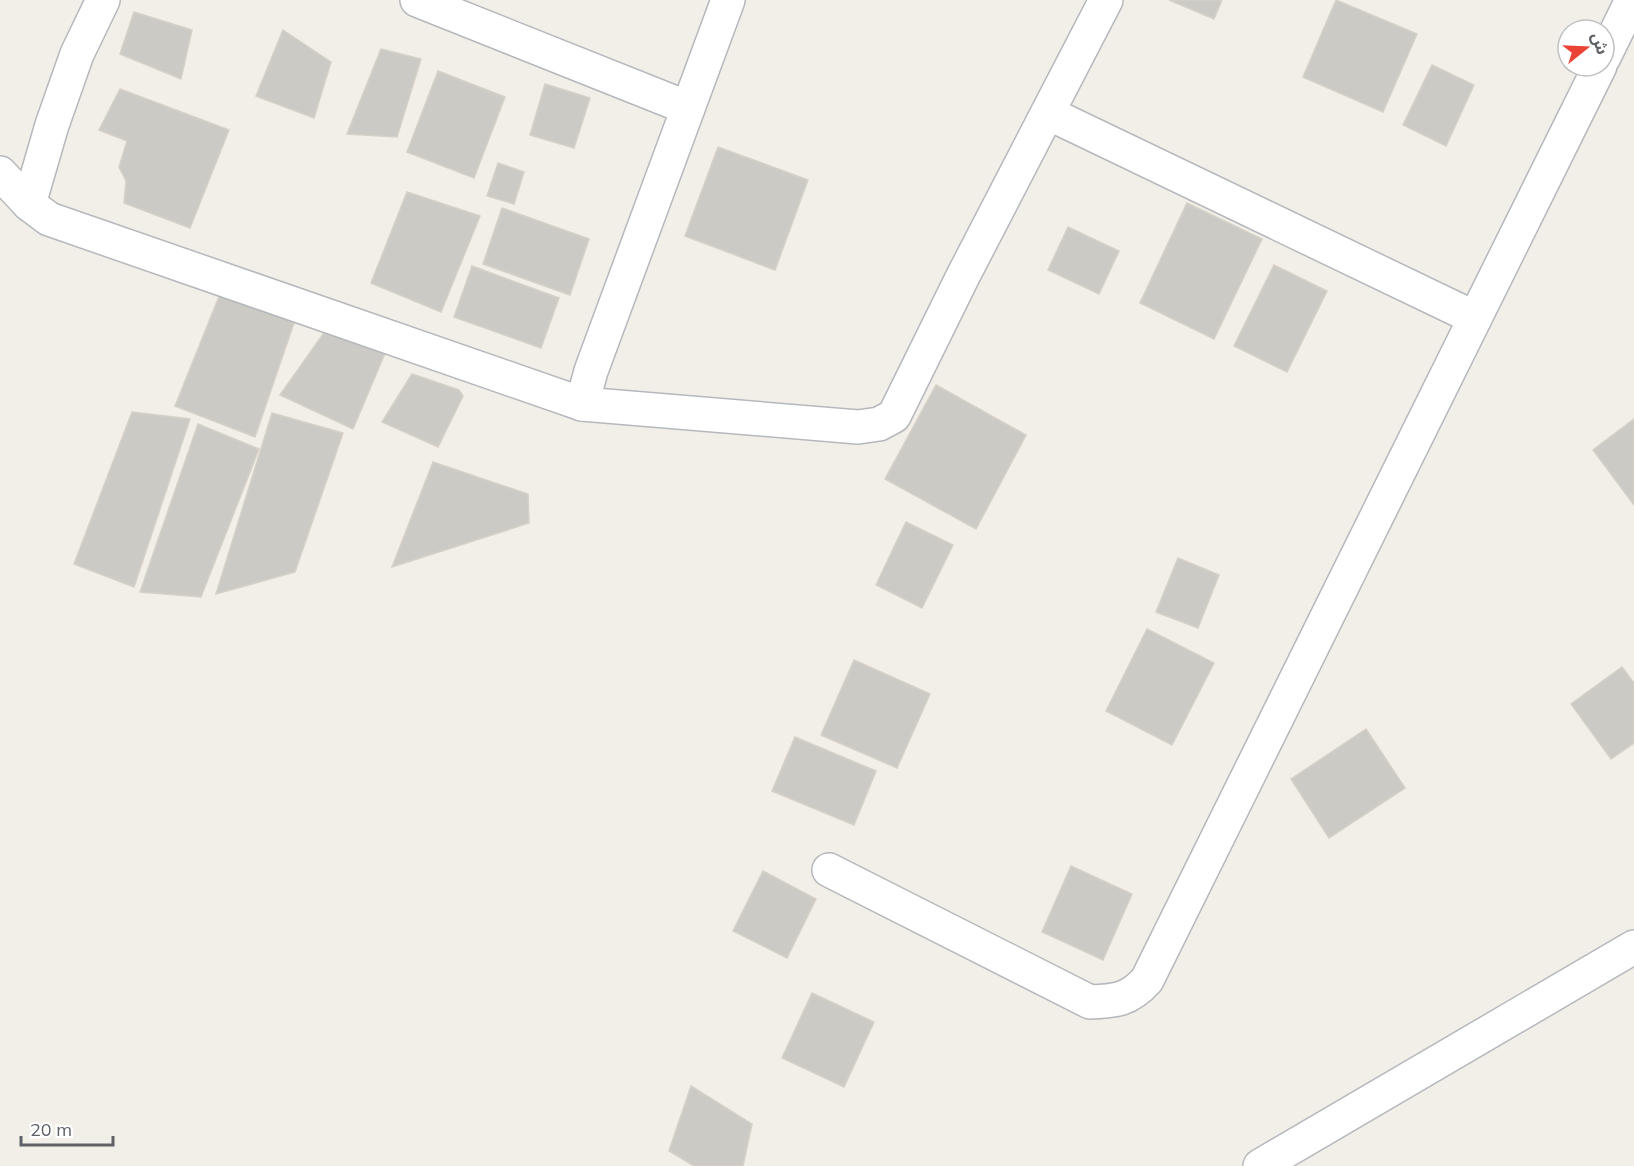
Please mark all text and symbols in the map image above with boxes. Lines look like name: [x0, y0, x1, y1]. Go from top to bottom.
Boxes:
north arrow: [1556, 18, 1616, 78]
text: ش: [1587, 30, 1613, 57]
scale bar: [21, 1109, 112, 1147]
text: 20 m: [30, 1118, 72, 1141]

